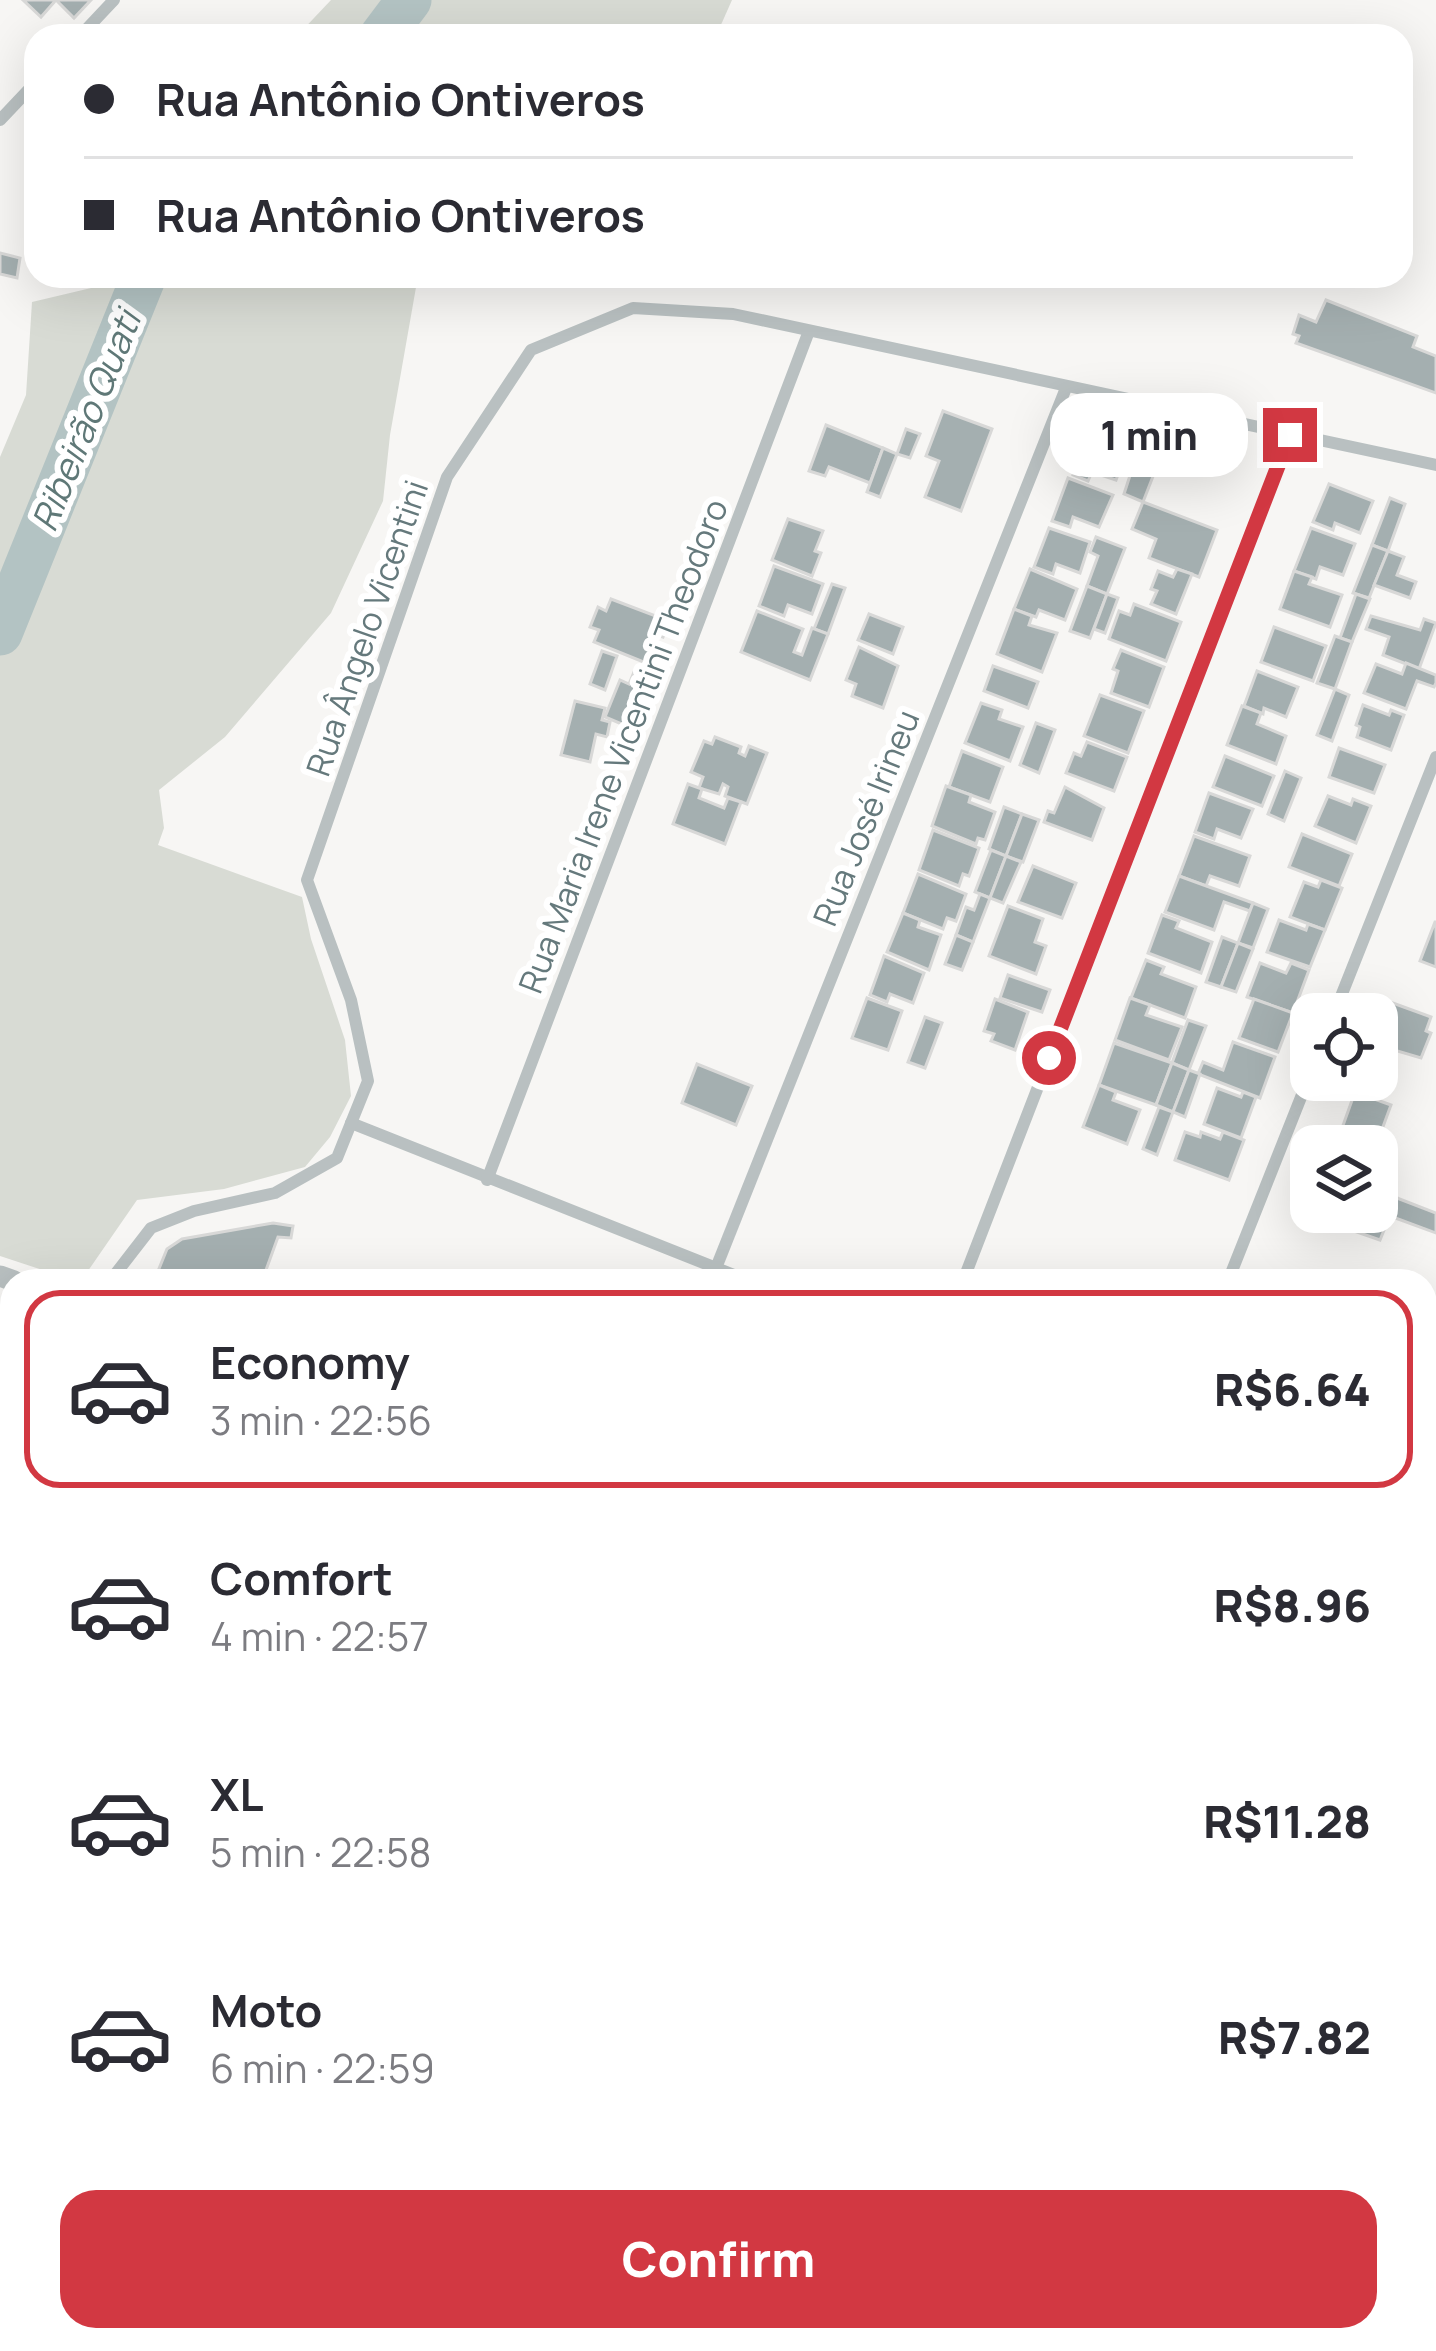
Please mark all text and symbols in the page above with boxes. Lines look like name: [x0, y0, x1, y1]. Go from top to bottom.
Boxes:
text: Rua Antônio Ontiveros: [156, 68, 645, 130]
text: Rua Antônio Ontiveros: [156, 184, 645, 246]
water label: Ribeirão Quati: [19, 299, 154, 538]
callout: 1 min: [1050, 393, 1248, 477]
text: 1 min: [1100, 408, 1198, 462]
route end: [1263, 408, 1317, 462]
street label: Rua Ângelo Vicentini: [295, 474, 438, 782]
street label: Rua Maria Irene Vicentini Theodoro: [507, 492, 738, 999]
street label: Rua José Irineu: [802, 703, 929, 932]
map controls: [1290, 993, 1398, 1233]
button: locate: [1290, 993, 1398, 1101]
route start: [1022, 1031, 1076, 1085]
button: layers: [1290, 1125, 1398, 1233]
text: Economy: [210, 1331, 410, 1393]
icon: car: [66, 1335, 174, 1443]
text: R$6.64: [1214, 1358, 1371, 1420]
text: 3 min · 22:56: [210, 1393, 432, 1447]
text: Comfort: [210, 1547, 393, 1609]
icon: car: [66, 1551, 174, 1659]
text: R$8.96: [1214, 1574, 1371, 1636]
text: 4 min · 22:57: [210, 1609, 429, 1663]
text: XL: [210, 1763, 264, 1825]
icon: car: [66, 1767, 174, 1875]
text: R$11.28: [1203, 1790, 1371, 1852]
text: 5 min · 22:58: [210, 1825, 431, 1879]
text: Moto: [210, 1979, 322, 2041]
icon: car: [66, 1983, 174, 2091]
text: R$7.82: [1218, 2006, 1371, 2068]
text: 6 min · 22:59: [210, 2041, 435, 2095]
button: Confirm: [60, 2190, 1377, 2328]

